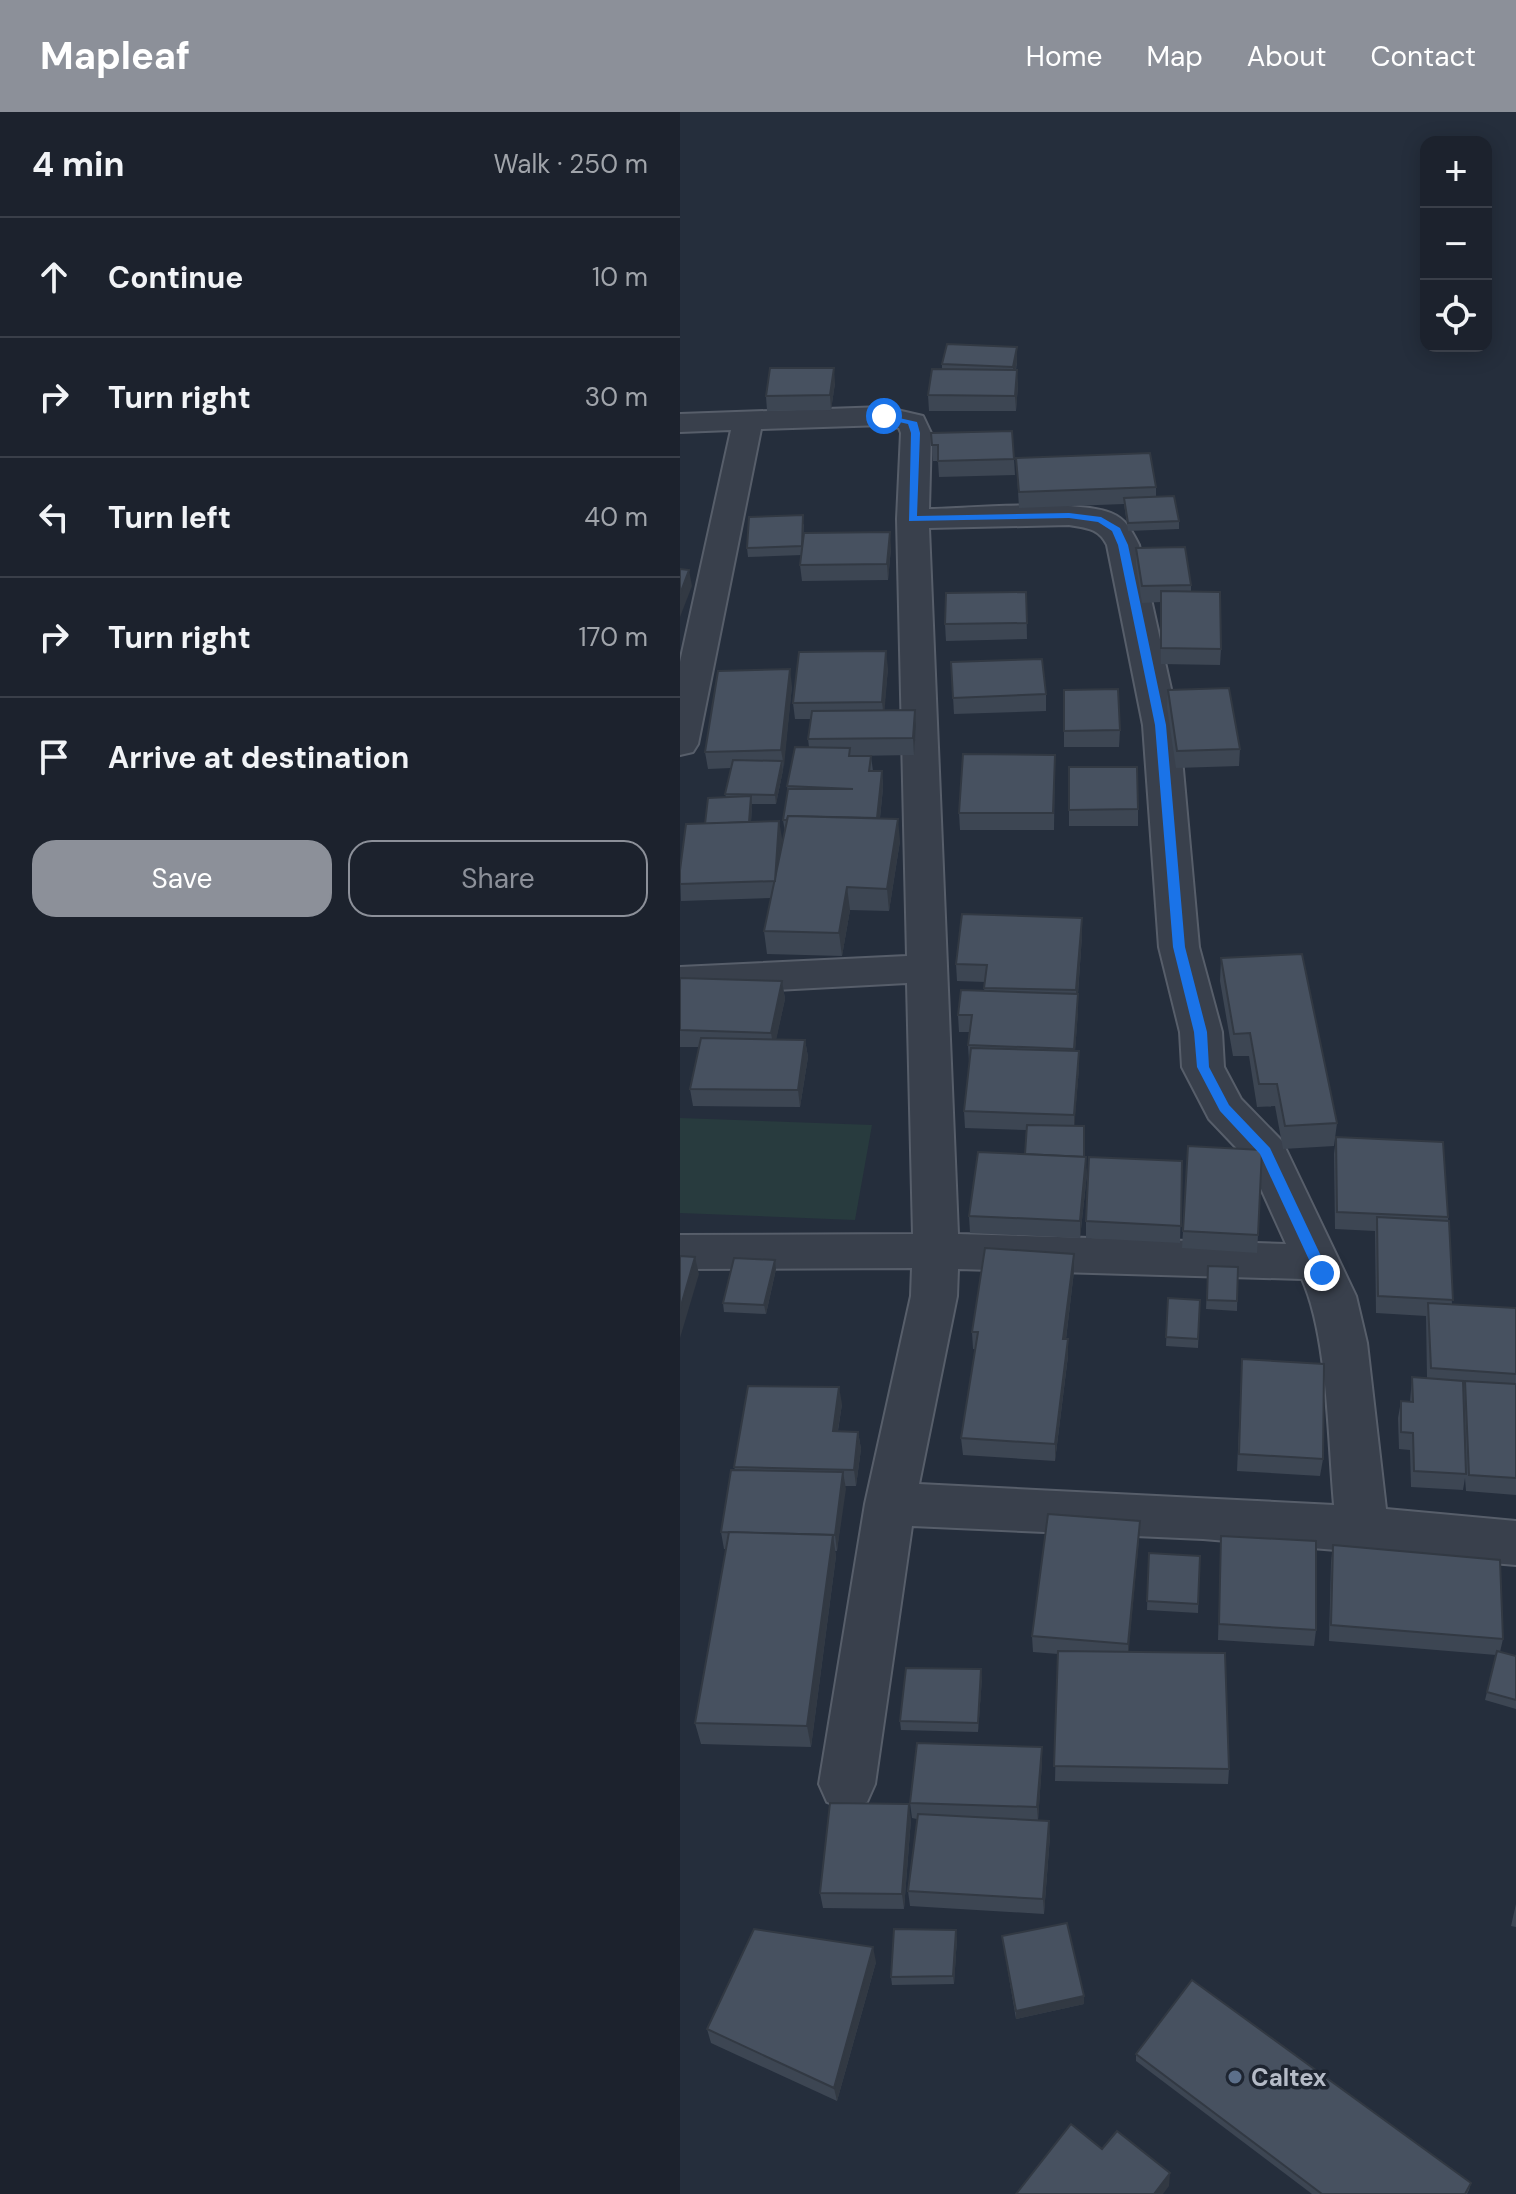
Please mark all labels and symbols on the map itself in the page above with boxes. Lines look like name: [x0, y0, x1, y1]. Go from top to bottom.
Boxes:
route start: [866, 398, 902, 434]
route end: [1304, 1255, 1340, 1291]
place label: Caltex: [1251, 2062, 1327, 2093]
marker: Caltex: [1226, 2068, 1244, 2086]

